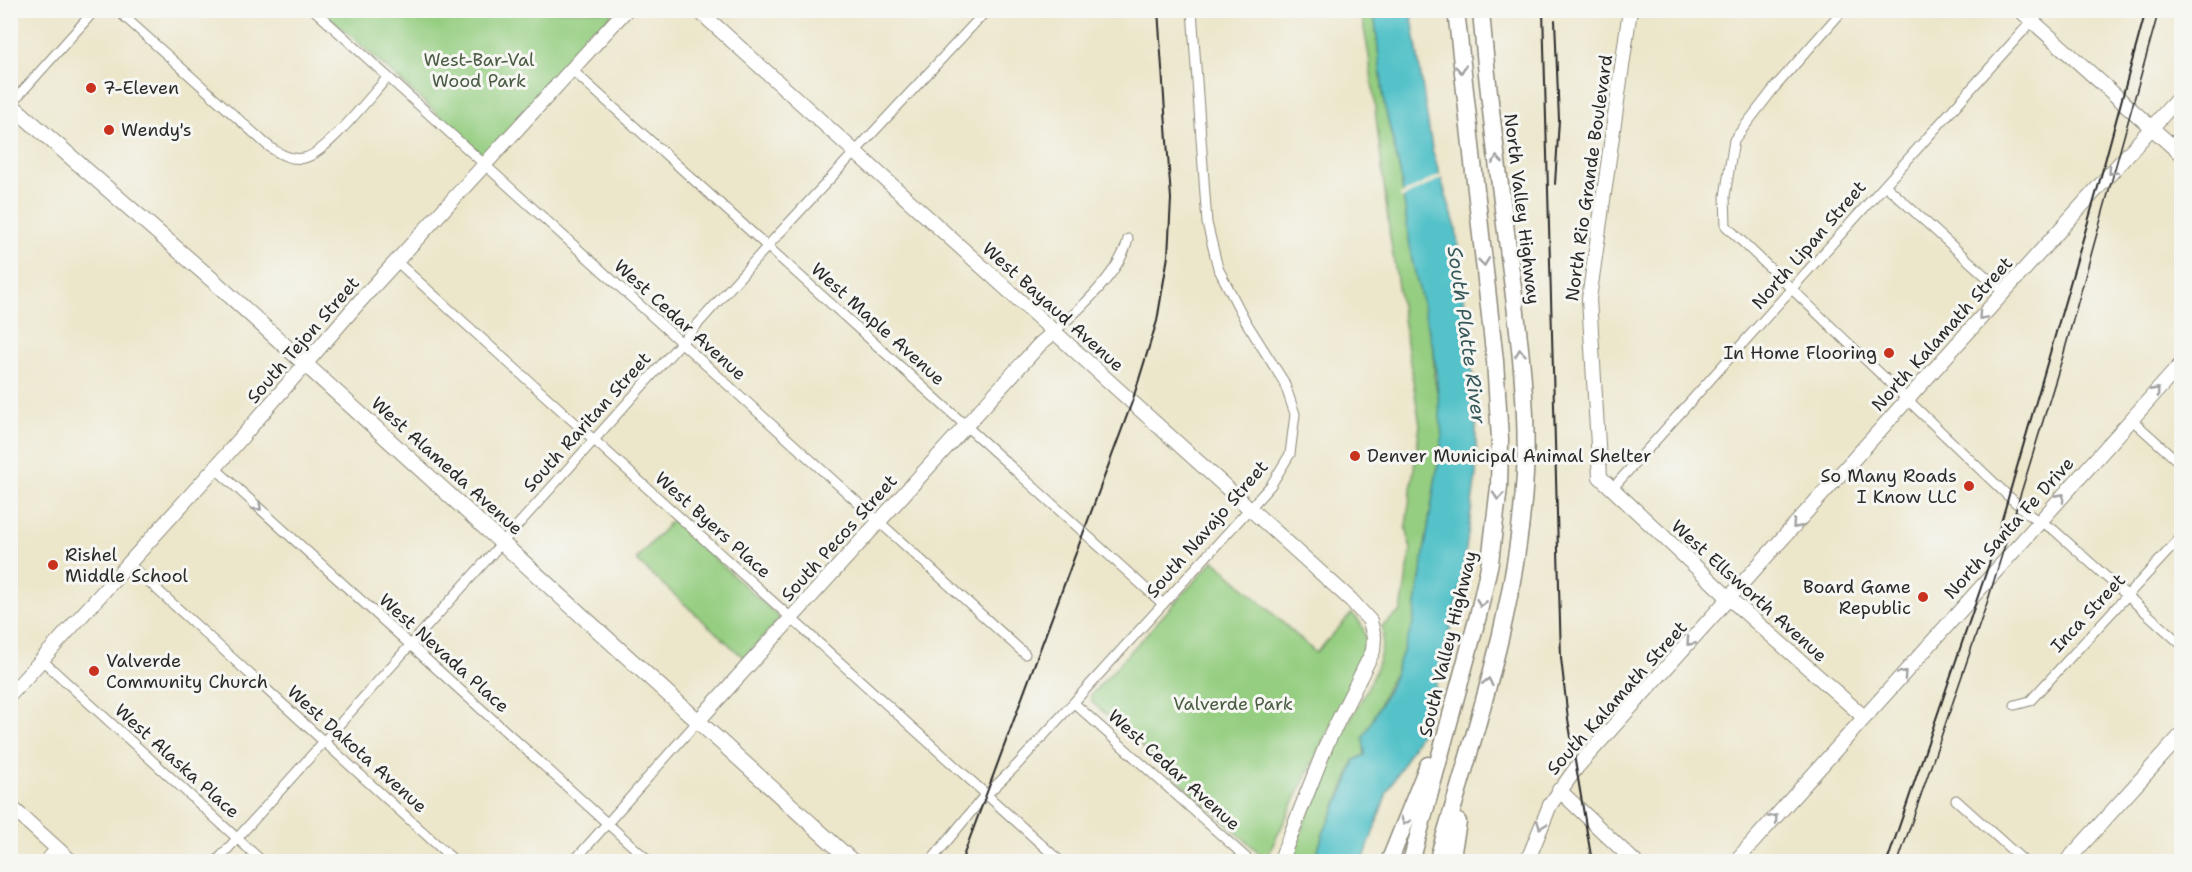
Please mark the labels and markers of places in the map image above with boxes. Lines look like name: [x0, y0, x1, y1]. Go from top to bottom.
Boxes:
place label: 7-Eleven: [103, 76, 179, 100]
marker: 7-Eleven: [84, 81, 98, 95]
place label: Wendy's: [121, 118, 192, 142]
marker: Wendy's: [102, 123, 116, 137]
place label: In Home Flooring: [1724, 341, 1877, 365]
marker: In Home Flooring: [1882, 346, 1896, 360]
place label: Denver Municipal Animal Shelter: [1367, 444, 1652, 468]
marker: Denver Municipal Animal Shelter: [1348, 449, 1362, 463]
place label: So Many Roads I Know LLC: [1820, 464, 1957, 509]
marker: So Many Roads I Know LLC: [1962, 479, 1976, 493]
place label: Rishel Middle School: [65, 543, 189, 588]
marker: Rishel Middle School: [46, 558, 60, 572]
place label: Board Game Republic: [1803, 575, 1911, 620]
marker: Board Game Republic: [1916, 590, 1930, 604]
place label: Valverde Community Church: [106, 649, 268, 694]
marker: Valverde Community Church: [87, 664, 101, 678]

